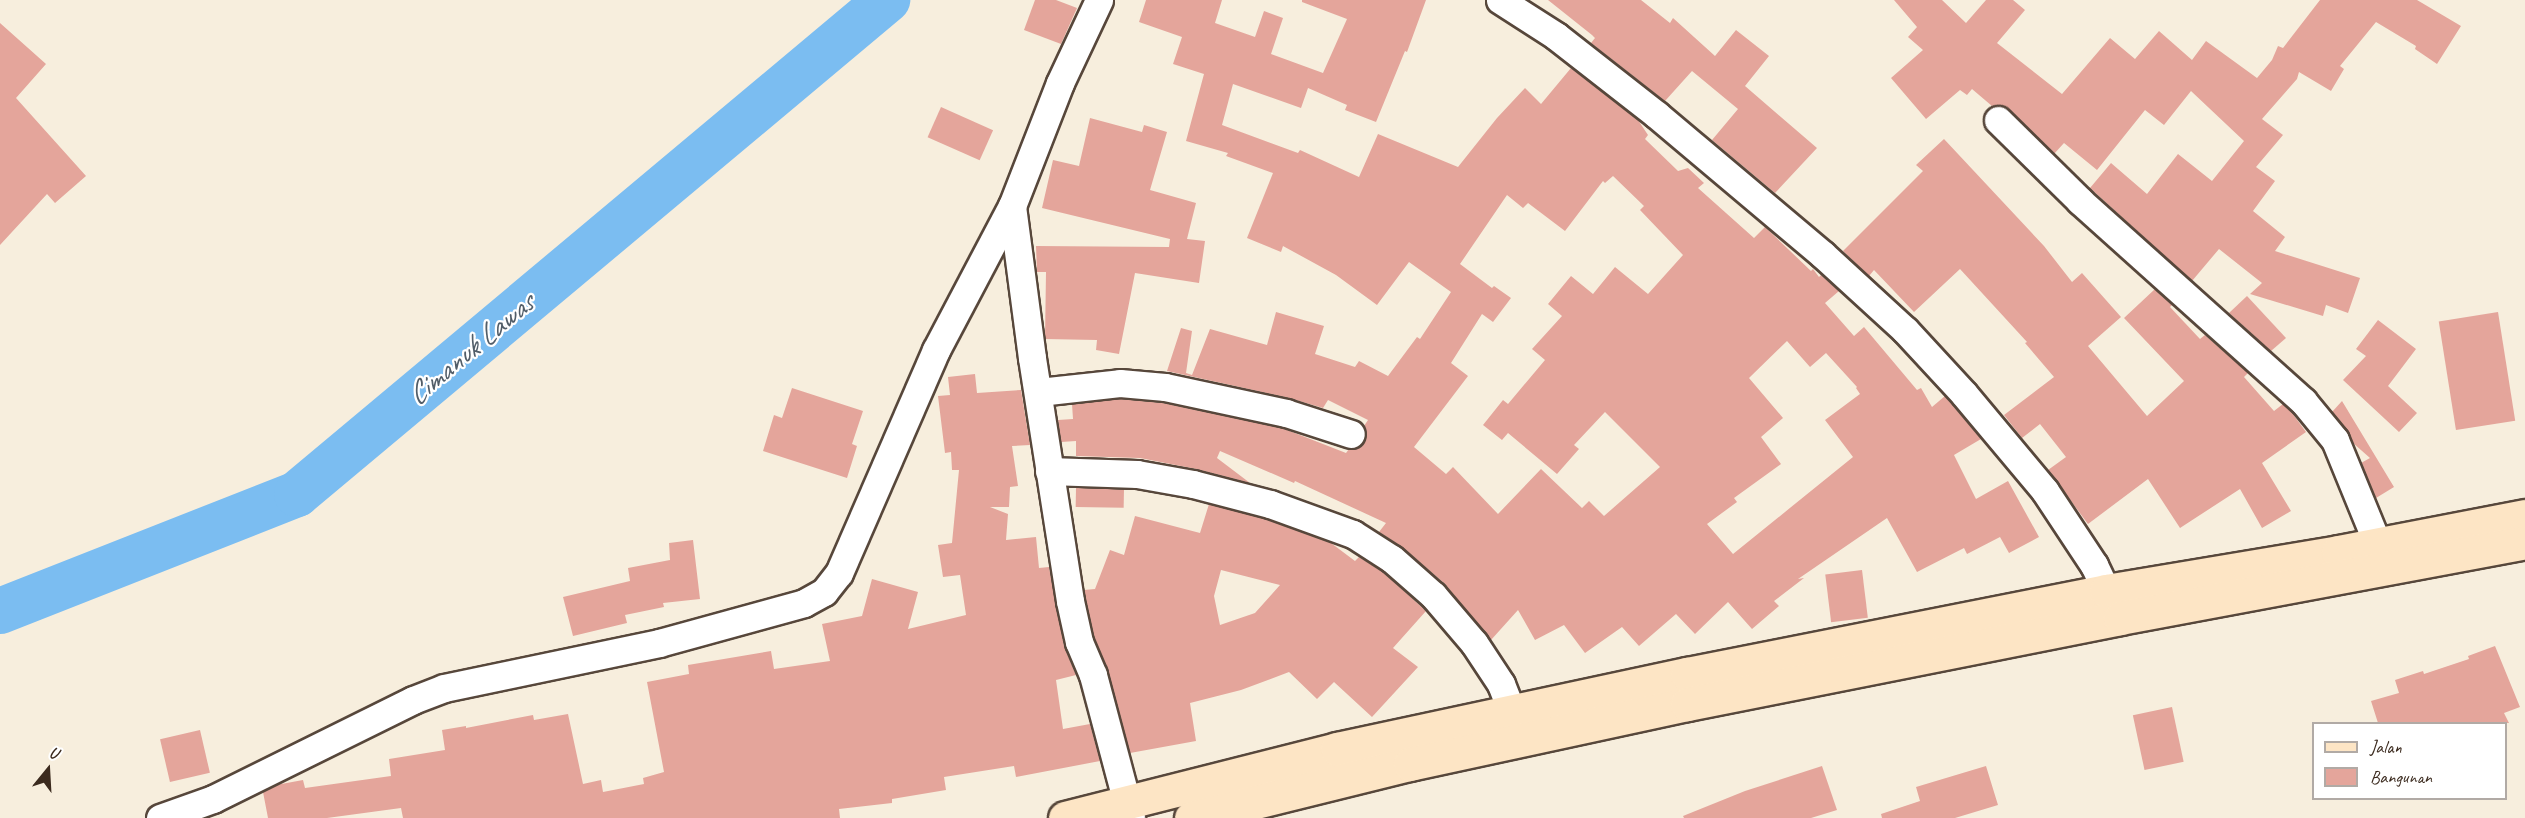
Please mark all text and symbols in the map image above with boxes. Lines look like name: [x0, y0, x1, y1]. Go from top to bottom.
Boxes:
water label: Cimanuk Lawas: [399, 285, 541, 413]
legend: [2312, 722, 2507, 800]
text: Jalan: [2370, 736, 2402, 758]
north arrow: [18, 740, 78, 800]
text: U: [47, 742, 60, 764]
text: Bangunan: [2370, 766, 2432, 788]

